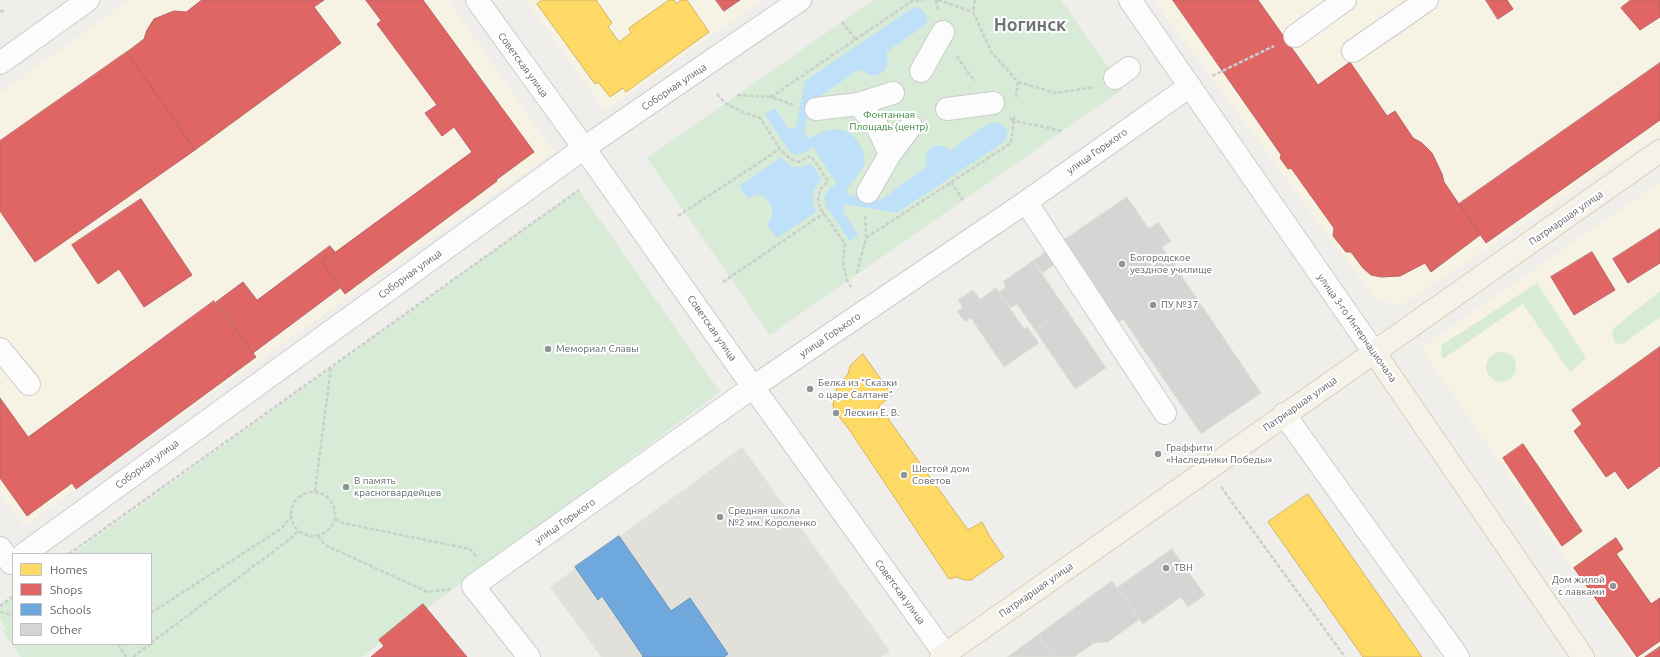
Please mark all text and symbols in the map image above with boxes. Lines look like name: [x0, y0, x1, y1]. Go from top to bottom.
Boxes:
district label: Ногинск: [994, 14, 1066, 36]
street label: Советская улица: [495, 30, 551, 100]
street label: Соборная улица: [639, 61, 709, 113]
park label: Фонтанная Площадь (центр): [850, 109, 928, 132]
street label: улица Горького: [1064, 126, 1130, 176]
street label: Патриаршая улица: [1527, 188, 1605, 248]
street label: Соборная улица: [376, 247, 444, 301]
place label: Богородское уездное училище: [1130, 252, 1212, 276]
marker: Богородское уездное училище: [1117, 259, 1127, 269]
street label: улица 3-го Интернационала: [1315, 271, 1399, 385]
street label: Советская улица: [685, 293, 739, 363]
place label: ПУ №37: [1161, 299, 1198, 311]
marker: ПУ №37: [1148, 300, 1158, 310]
street label: улица Горького: [797, 310, 863, 360]
place label: Мемориал Славы: [556, 343, 639, 355]
marker: Мемориал Славы: [543, 344, 553, 354]
street label: Патриаршая улица: [1261, 374, 1339, 434]
place label: Белка из "Сказки о царе Салтане": [818, 377, 897, 400]
marker: Белка из "Сказки о царе Салтане": [805, 384, 815, 394]
place label: Лескин Е. В.: [844, 407, 899, 419]
marker: Лескин Е. В.: [831, 408, 841, 418]
street label: Соборная улица: [113, 437, 181, 491]
place label: Граффити «Наследники Победы»: [1166, 442, 1272, 466]
marker: Граффити «Наследники Победы»: [1153, 449, 1163, 459]
place label: Шестой дом Советов: [912, 463, 969, 486]
marker: Шестой дом Советов: [899, 470, 909, 480]
place label: В память красногвардейцев: [354, 475, 441, 498]
marker: В память красногвардейцев: [341, 482, 351, 492]
street label: улица Горького: [532, 496, 598, 546]
place label: Средняя школа №2 им. Короленко: [728, 505, 816, 528]
marker: Средняя школа №2 им. Короленко: [715, 512, 725, 522]
legend: [12, 553, 152, 645]
street label: Советская улица: [872, 557, 928, 627]
street label: Патриаршая улица: [997, 560, 1075, 620]
place label: ТВН: [1174, 562, 1193, 574]
text: Homes: [50, 563, 88, 576]
marker: ТВН: [1161, 563, 1171, 573]
place label: Дом жилой с лавками: [1552, 574, 1605, 598]
marker: Дом жилой с лавками: [1608, 581, 1618, 591]
text: Shops: [50, 583, 82, 596]
text: Schools: [50, 603, 91, 616]
text: Other: [50, 623, 82, 636]

